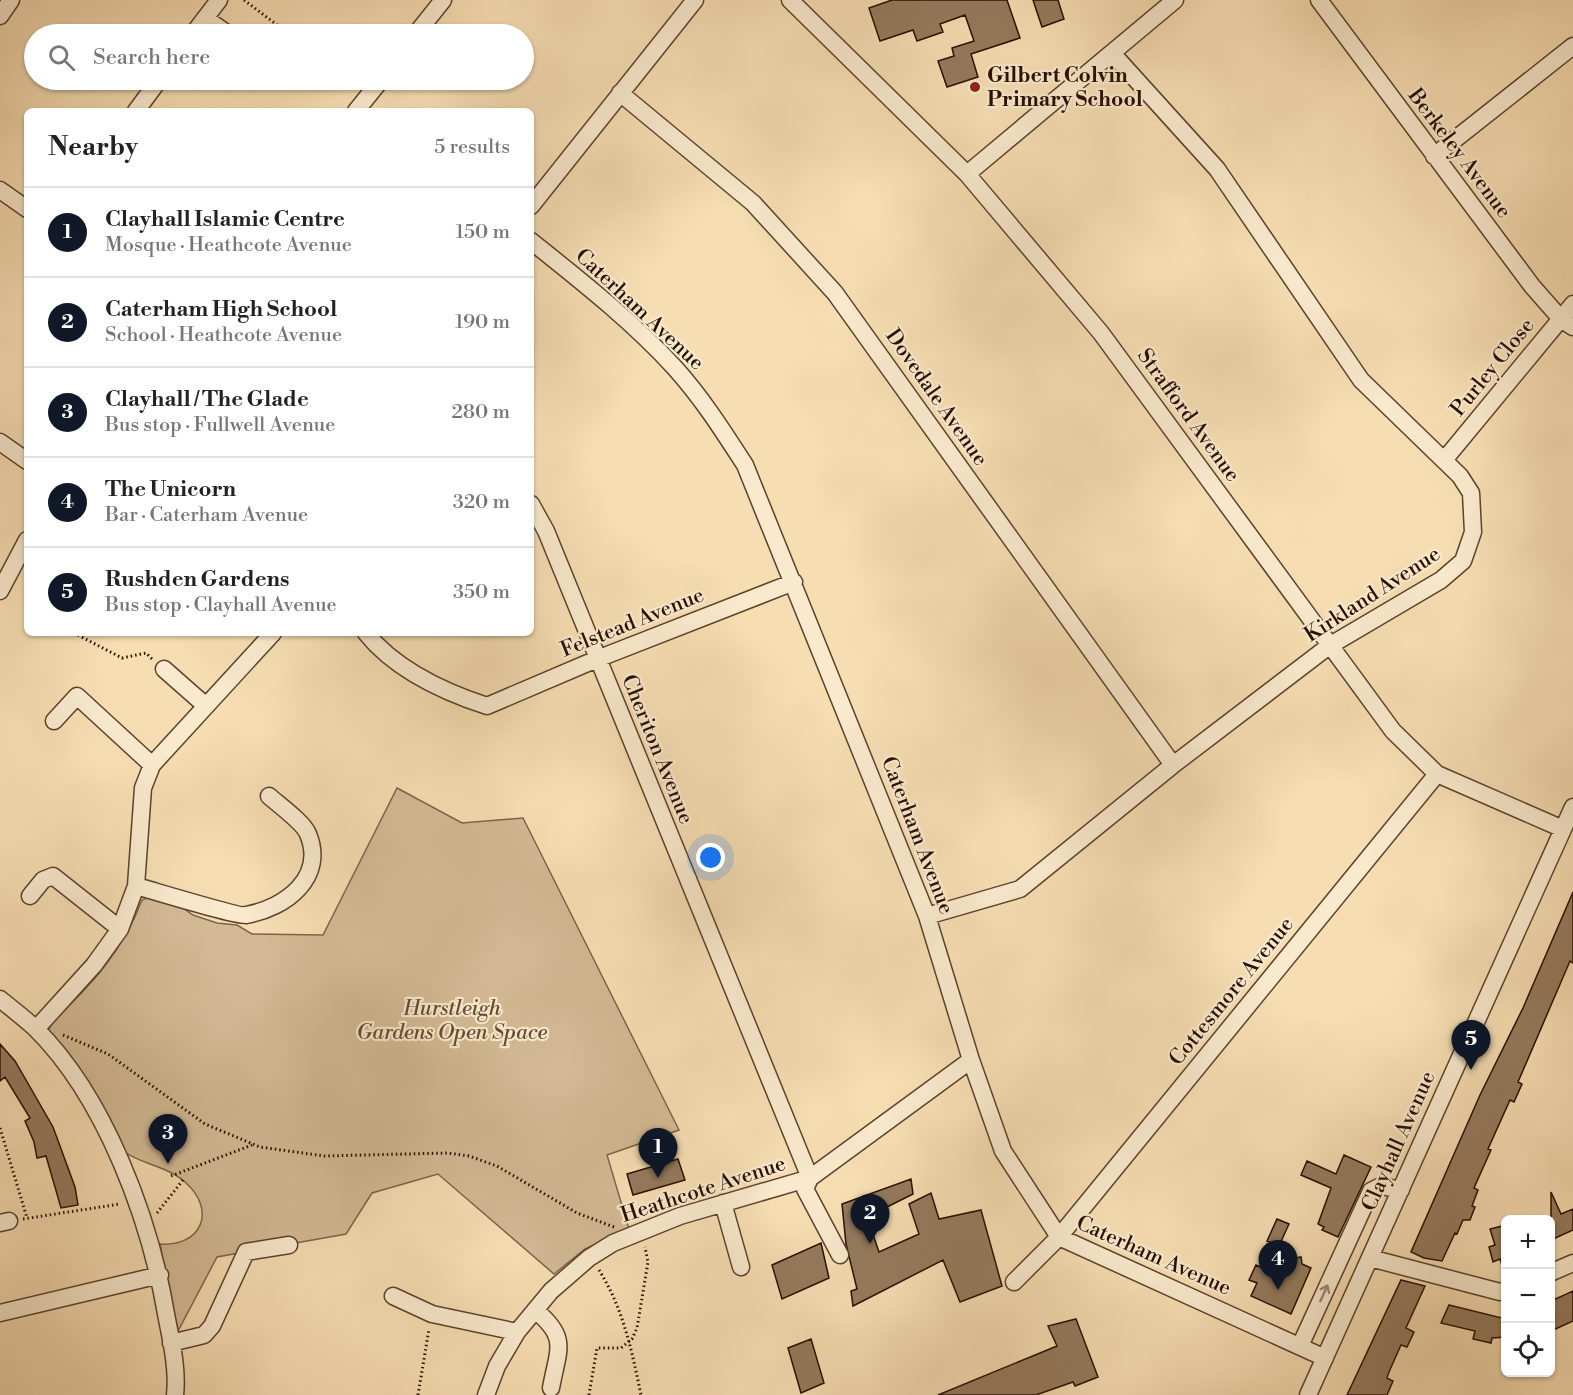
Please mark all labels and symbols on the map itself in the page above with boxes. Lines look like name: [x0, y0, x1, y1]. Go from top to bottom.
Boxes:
place label: Gilbert Colvin Primary School: [987, 63, 1143, 113]
marker: Gilbert Colvin Primary School: [968, 80, 982, 94]
street label: Berkeley Avenue: [1401, 83, 1517, 224]
street label: Caterham Avenue: [569, 243, 709, 376]
street label: Purley Close: [1445, 313, 1540, 422]
street label: Dovedale Avenue: [879, 324, 993, 471]
street label: Strafford Avenue: [1131, 344, 1245, 487]
street label: Kirkland Avenue: [1300, 541, 1445, 648]
street label: Felstead Avenue: [557, 582, 708, 664]
street label: Cheriton Avenue: [615, 671, 699, 828]
street label: Caterham Avenue: [875, 753, 959, 918]
your location: [696, 843, 725, 872]
street label: Cottesmore Avenue: [1164, 912, 1300, 1071]
park label: Hurstleigh Gardens Open Space: [357, 996, 548, 1046]
pin: 5: [1452, 1020, 1490, 1070]
street label: Clayhall Avenue: [1356, 1067, 1441, 1215]
pin: 3: [148, 1114, 188, 1164]
pin: 1: [638, 1128, 678, 1178]
street label: Heathcote Avenue: [618, 1151, 789, 1229]
pin: 2: [850, 1194, 890, 1244]
street label: Caterham Avenue: [1072, 1210, 1235, 1302]
pin: 4: [1258, 1240, 1298, 1290]
one-way arrow: [1319, 1285, 1331, 1303]

